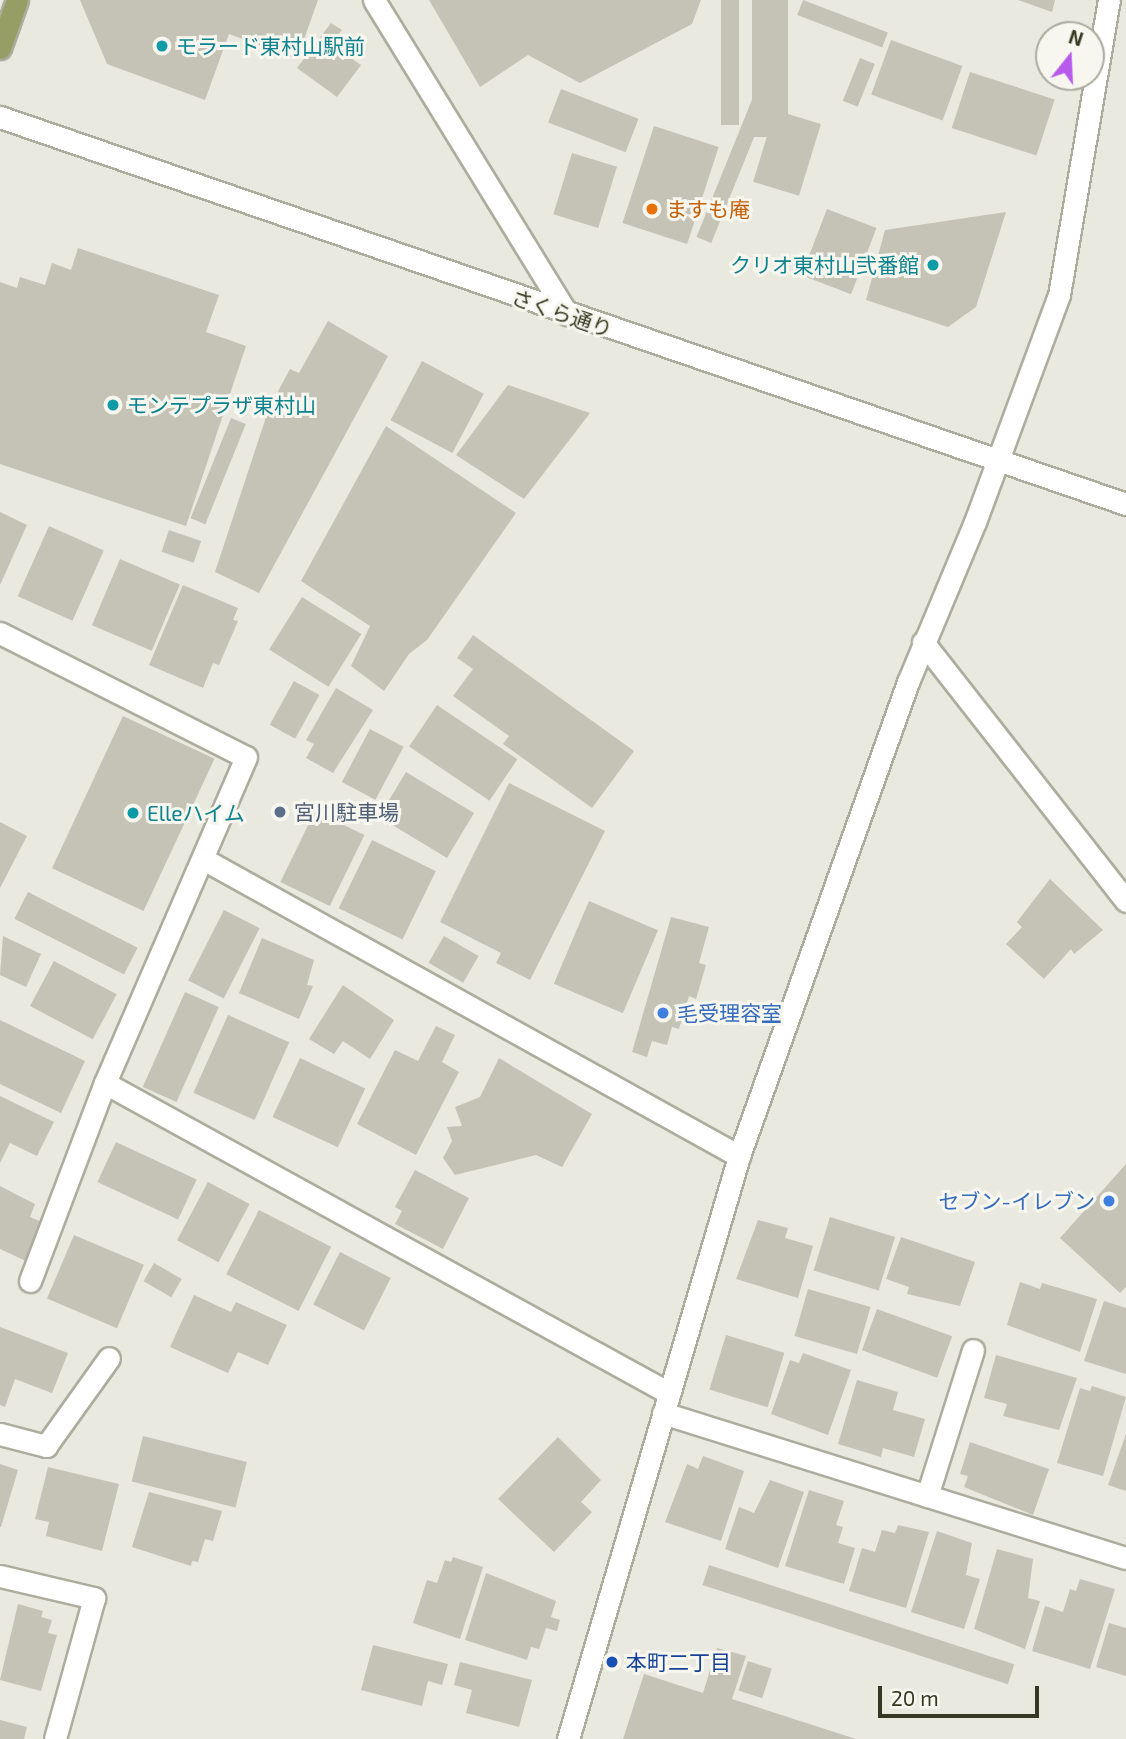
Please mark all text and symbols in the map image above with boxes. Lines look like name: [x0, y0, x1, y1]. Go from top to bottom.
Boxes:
north arrow: [1035, 21, 1105, 91]
text: N: [1066, 24, 1086, 51]
place label: モラード東村山駅前: [176, 33, 365, 59]
marker: モラード東村山駅前: [154, 38, 170, 54]
place label: ますも庵: [666, 196, 750, 222]
marker: ますも庵: [644, 201, 660, 217]
place label: クリオ東村山弐番館: [730, 252, 919, 278]
marker: クリオ東村山弐番館: [925, 257, 941, 273]
street label: さくら通り: [508, 284, 616, 342]
place label: モンテプラザ東村山: [127, 392, 316, 418]
marker: モンテプラザ東村山: [105, 397, 121, 413]
place label: 宮川駐車場: [294, 799, 399, 825]
place label: Elleハイム: [147, 800, 246, 826]
marker: 宮川駐車場: [272, 804, 288, 820]
marker: Elleハイム: [125, 805, 141, 821]
place label: 毛受理容室: [677, 1000, 782, 1026]
marker: 毛受理容室: [655, 1005, 671, 1021]
place label: セブン-イレブン: [939, 1188, 1095, 1214]
marker: セブン-イレブン: [1101, 1193, 1117, 1209]
place label: 本町二丁目: [626, 1649, 731, 1675]
marker: 本町二丁目: [604, 1654, 620, 1670]
scale bar: [881, 1672, 1042, 1716]
text: 20 m: [891, 1685, 939, 1710]

